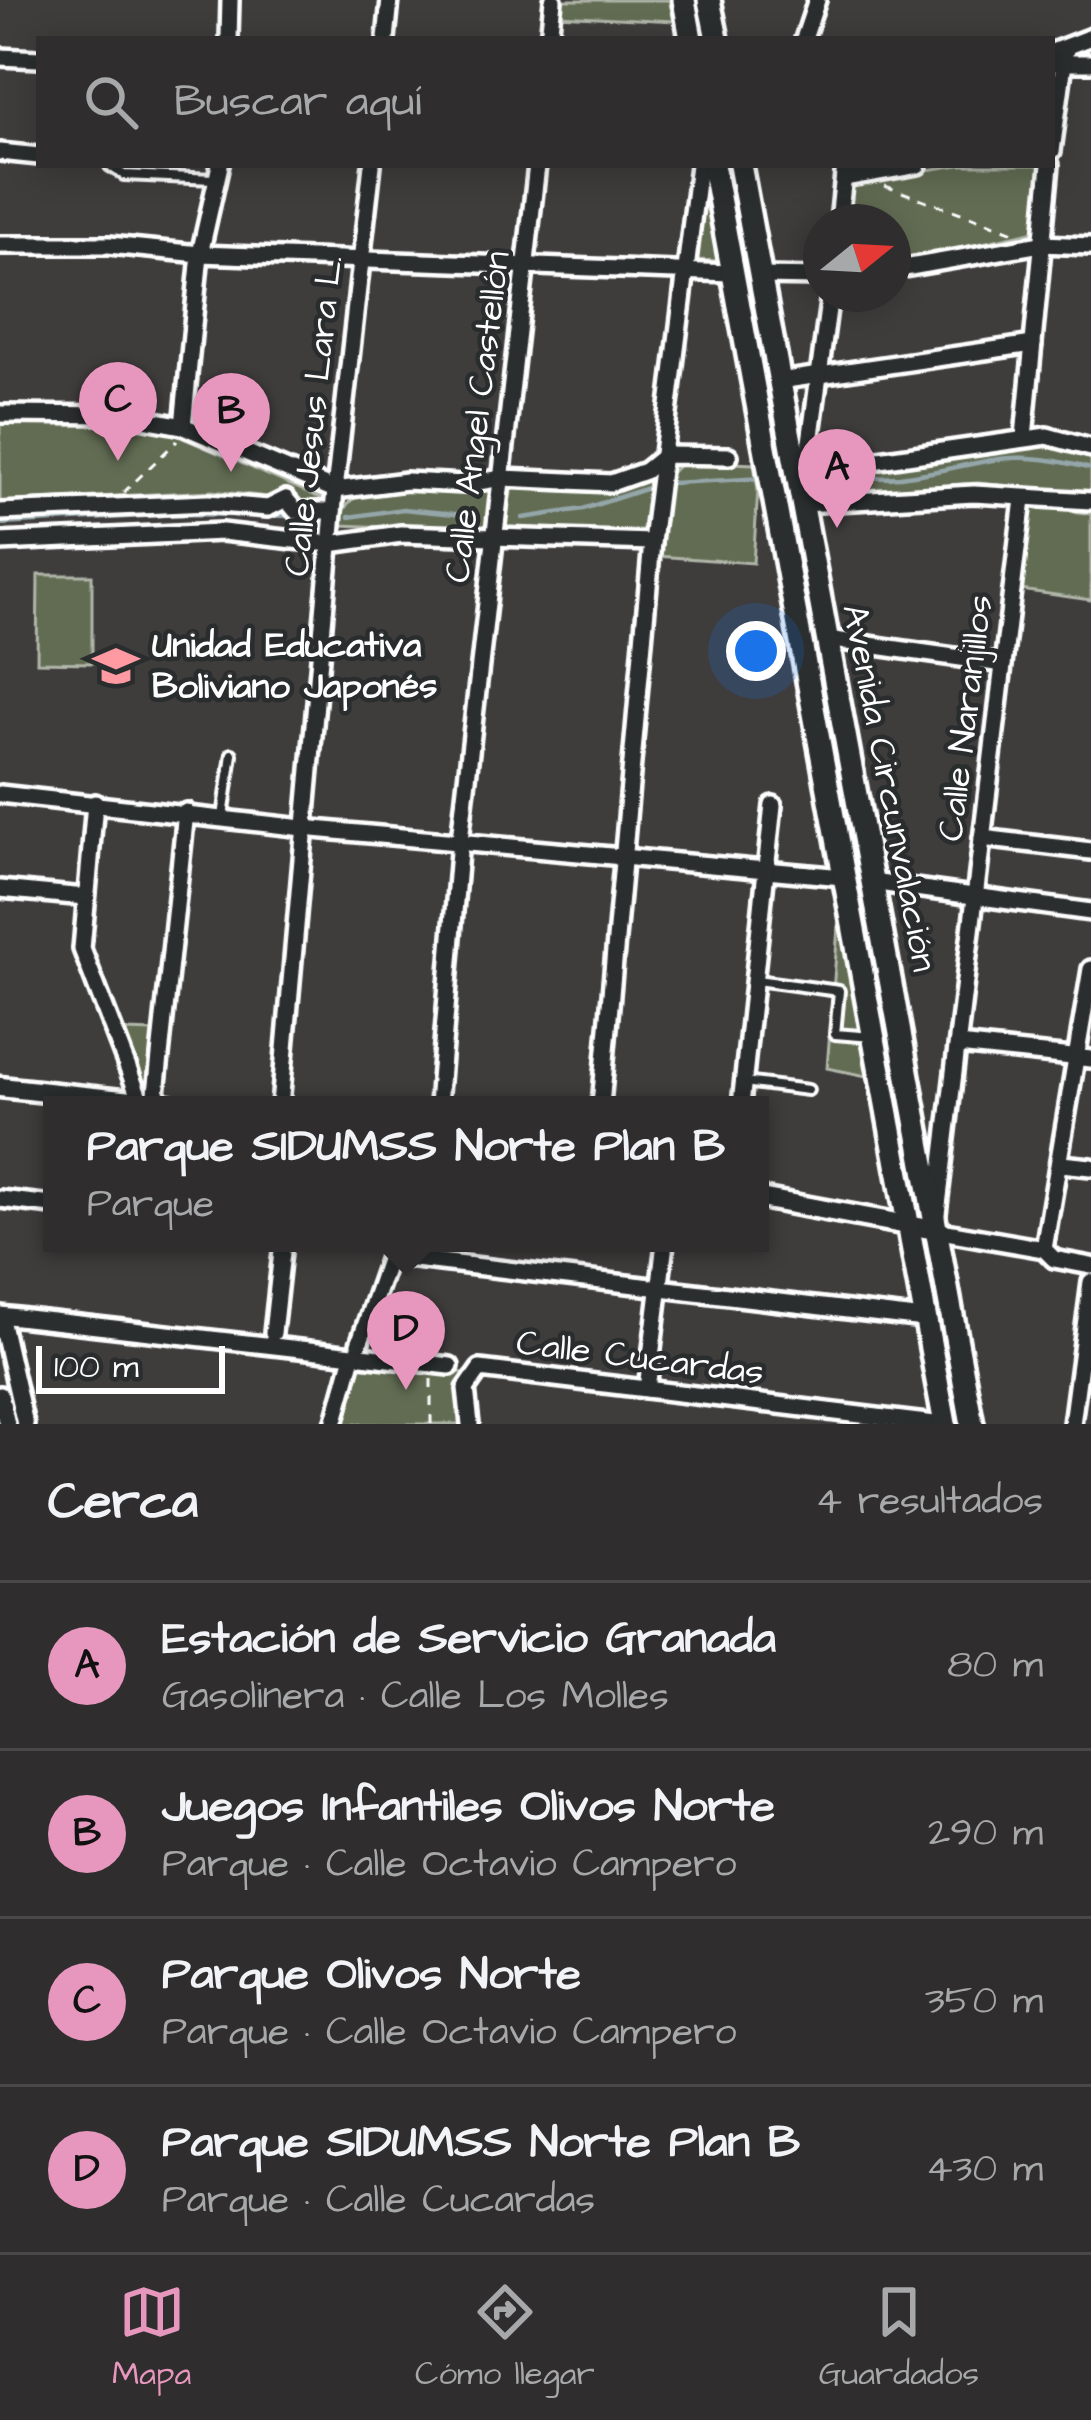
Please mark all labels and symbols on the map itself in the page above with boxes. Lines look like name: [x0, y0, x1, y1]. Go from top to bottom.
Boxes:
north arrow: [803, 204, 911, 312]
street label: Calle Angel Castellón: [432, 248, 525, 586]
street label: Calle Jesus Lara L.: [272, 253, 356, 579]
pin: C: [79, 362, 157, 461]
pin: B: [192, 373, 270, 472]
pin: A: [798, 429, 876, 528]
street label: Calle Naranjillos: [926, 592, 1006, 844]
street label: Avenida Circunvalación: [828, 600, 950, 976]
place label: Unidad Educativa Boliviano Japonés: [152, 620, 437, 712]
your location: [726, 621, 786, 681]
school or university icon: Unidad Educativa Boliviano Japonés: [91, 641, 141, 691]
pin: D: [367, 1291, 445, 1390]
street label: Calle Cucardas: [514, 1318, 766, 1398]
scale bar: [36, 1340, 225, 1393]

